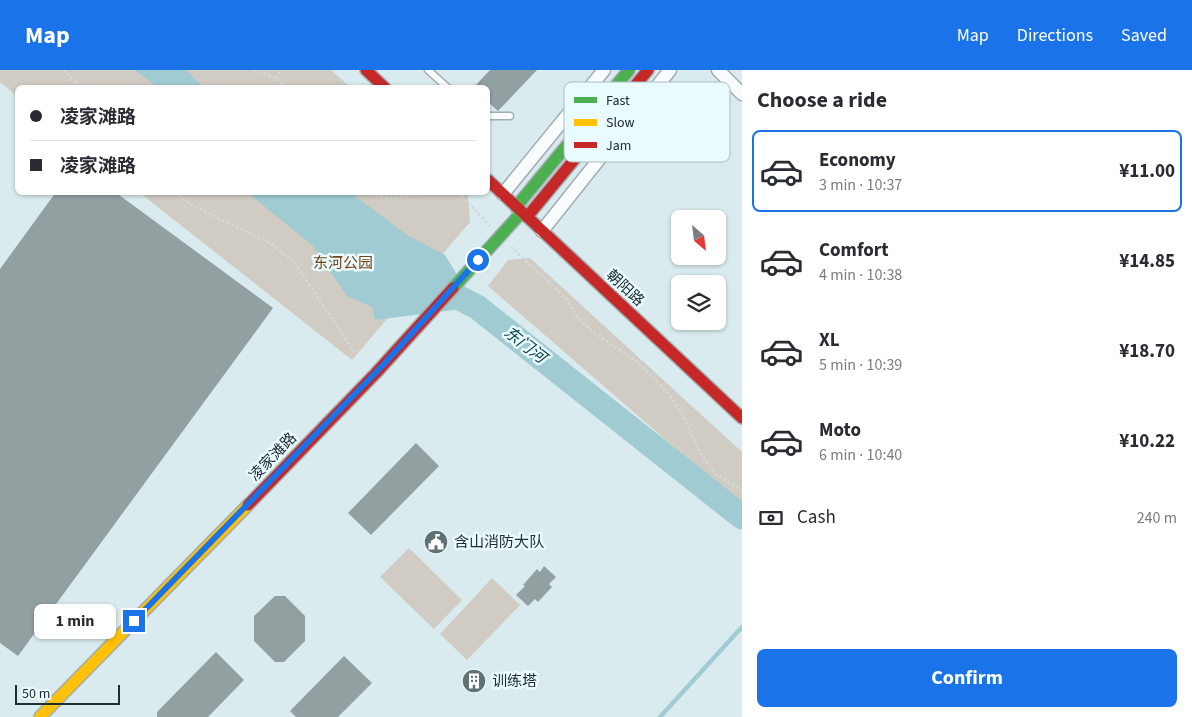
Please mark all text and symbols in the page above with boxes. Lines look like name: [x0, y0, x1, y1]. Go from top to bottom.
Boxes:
text: Map: [25, 18, 70, 53]
text: Map: [957, 23, 989, 48]
text: Directions: [1017, 23, 1093, 48]
text: Saved: [1121, 23, 1167, 48]
legend: [564, 82, 730, 162]
text: Choose a ride: [757, 84, 887, 116]
text: Fast: [606, 91, 630, 111]
text: 凌家滩路: [60, 104, 136, 131]
text: Slow: [606, 113, 635, 133]
text: Jam: [606, 136, 631, 156]
text: Economy: [819, 147, 896, 174]
icon: car: [759, 149, 804, 194]
text: 凌家滩路: [60, 153, 136, 180]
text: ¥11.00: [1119, 158, 1175, 185]
text: 3 min · 10:37: [819, 174, 902, 196]
north arrow: [671, 210, 726, 265]
map controls: [671, 210, 726, 330]
text: Comfort: [819, 237, 889, 264]
icon: car: [759, 239, 804, 284]
text: ¥14.85: [1119, 248, 1175, 275]
route start: [467, 249, 489, 271]
park label: 东河公园: [313, 253, 373, 274]
text: 4 min · 10:38: [819, 264, 902, 286]
street label: 朝阳路: [601, 265, 649, 311]
button: layers: [671, 275, 726, 330]
water label: 东门河: [499, 322, 553, 370]
text: XL: [819, 327, 840, 354]
icon: car: [759, 329, 804, 374]
text: ¥18.70: [1119, 338, 1175, 365]
text: 5 min · 10:39: [819, 354, 902, 376]
text: Moto: [819, 417, 861, 444]
icon: car: [759, 419, 804, 464]
street label: 凌家滩路: [245, 428, 301, 486]
text: ¥10.22: [1119, 428, 1175, 455]
text: 6 min · 10:40: [819, 444, 902, 466]
icon: cash: [757, 504, 785, 532]
text: Cash: [797, 504, 836, 531]
text: 240 m: [1137, 507, 1177, 529]
public building icon: 含山消防大队: [423, 529, 449, 555]
place label: 含山消防大队: [454, 532, 544, 553]
callout: 1 min: [34, 604, 116, 638]
text: 1 min: [56, 610, 94, 632]
route end: [123, 610, 145, 632]
button: Confirm: [757, 649, 1177, 707]
building icon: 训练塔: [461, 668, 487, 694]
place label: 训练塔: [492, 671, 537, 692]
scale bar: [15, 682, 120, 705]
text: 50 m: [22, 684, 50, 704]

